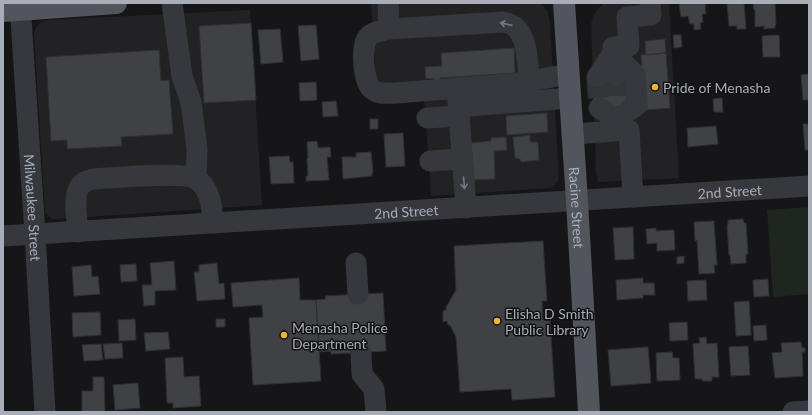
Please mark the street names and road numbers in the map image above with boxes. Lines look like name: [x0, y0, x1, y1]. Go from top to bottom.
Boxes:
street label: Milwaukee Street: [21, 153, 45, 262]
street label: Racine Street: [566, 166, 588, 249]
street label: 2nd Street: [697, 180, 762, 201]
street label: 2nd Street: [374, 201, 439, 221]

